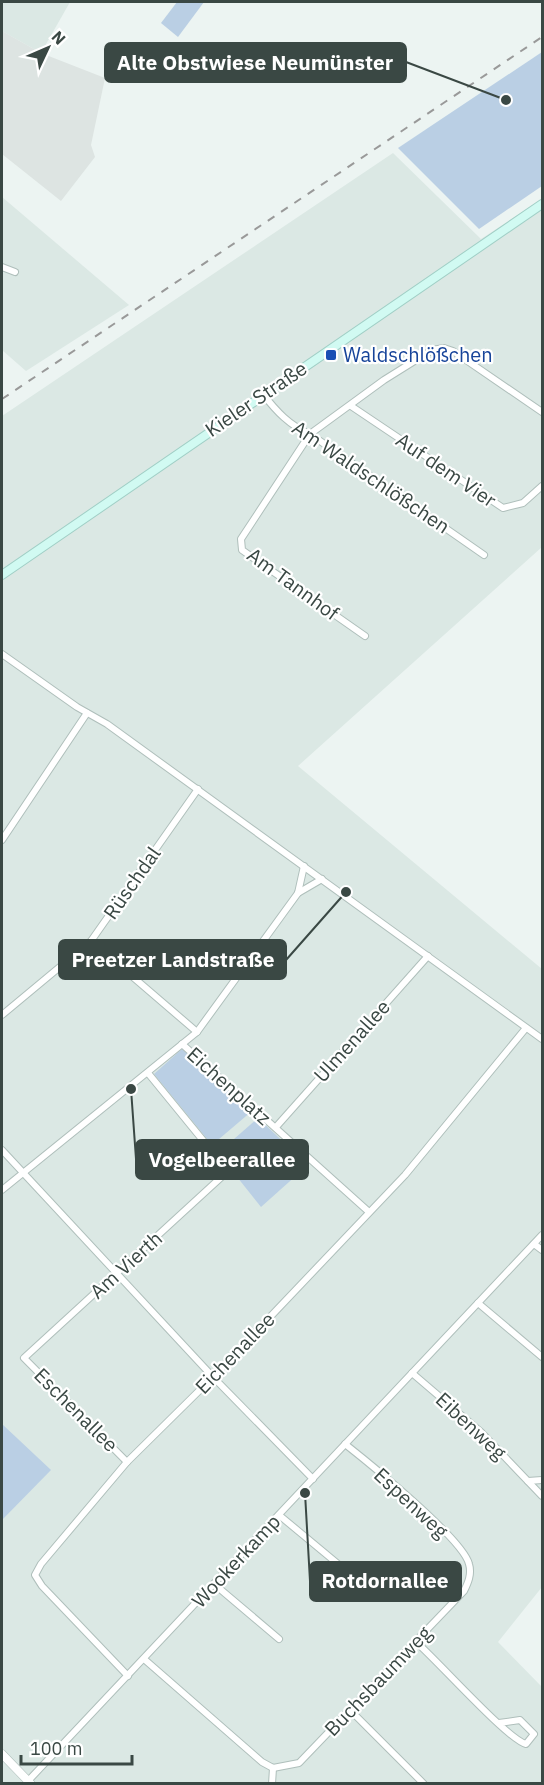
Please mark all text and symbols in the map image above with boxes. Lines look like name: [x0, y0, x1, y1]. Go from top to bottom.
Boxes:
north arrow: [18, 18, 78, 78]
text: N: [48, 26, 70, 49]
callout: Alte Obstwiese Neumünster: [105, 43, 406, 82]
text: Alte Obstwiese Neumünster: [117, 48, 394, 76]
place label: Waldschlößchen: [343, 341, 493, 368]
marker: Waldschlößchen: [324, 348, 338, 362]
street label: Kieler Straße: [199, 355, 312, 443]
street label: Am Waldschlößchen: [287, 414, 455, 539]
street label: Auf dem Vier: [391, 426, 502, 513]
street label: Am Tannhof: [242, 541, 345, 626]
street label: Rüschdal: [97, 841, 166, 924]
callout: Preetzer Landstraße: [59, 940, 286, 979]
text: Preetzer Landstraße: [72, 945, 275, 973]
street label: Ulmenallee: [307, 994, 396, 1088]
street label: Eichenplatz: [181, 1041, 277, 1131]
callout: Vogelbeerallee: [136, 1140, 308, 1179]
text: Vogelbeerallee: [148, 1145, 296, 1173]
street label: Am Vierth: [84, 1225, 168, 1304]
street label: Eichenallee: [189, 1306, 280, 1399]
street label: Eschenallee: [28, 1362, 124, 1458]
street label: Eibenweg: [430, 1386, 513, 1466]
street label: Espenweg: [368, 1461, 455, 1544]
street label: Wookerkamp: [185, 1508, 286, 1613]
callout: Rotdornallee: [310, 1562, 461, 1601]
text: Rotdornallee: [321, 1566, 449, 1594]
street label: Buchsbaumweg: [318, 1619, 437, 1742]
scale bar: [21, 1728, 132, 1766]
text: 100 m: [30, 1737, 82, 1760]

